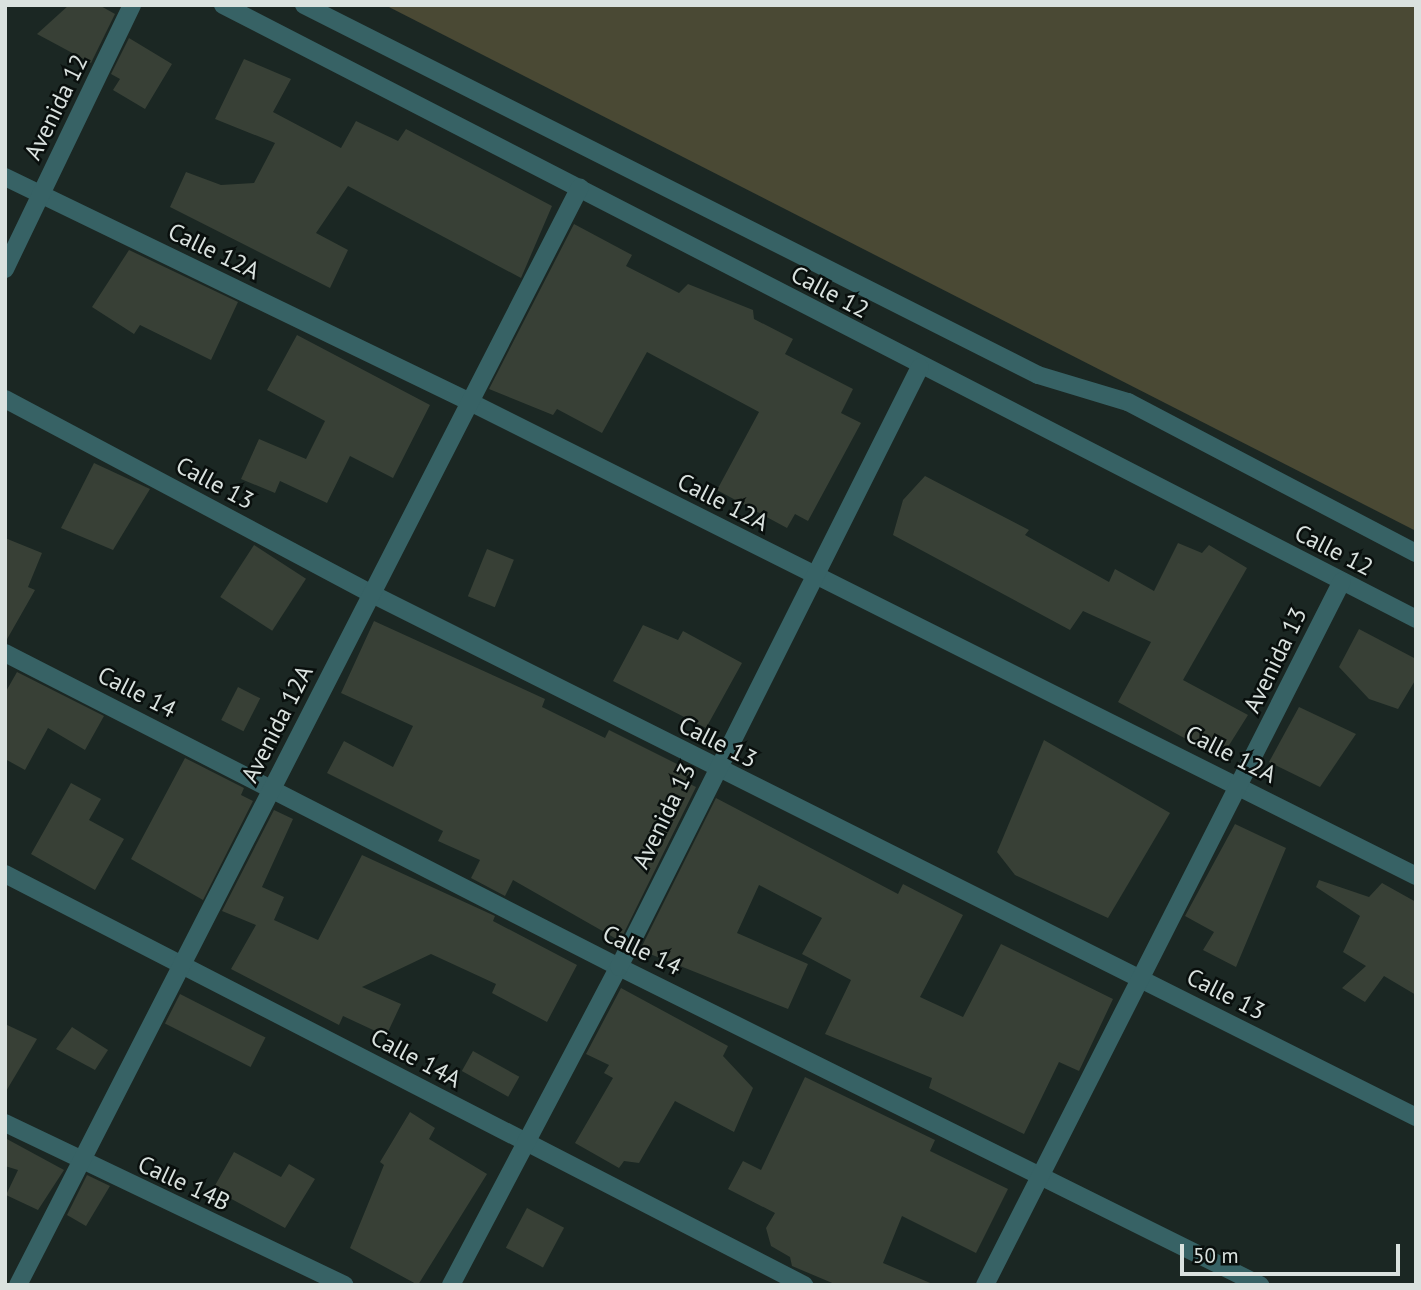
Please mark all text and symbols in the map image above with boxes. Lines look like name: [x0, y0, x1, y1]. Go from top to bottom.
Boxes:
street label: Avenida 12: [18, 50, 94, 164]
street label: Calle 12A: [164, 217, 264, 285]
street label: Calle 12: [786, 260, 874, 324]
street label: Calle 13: [171, 451, 259, 515]
street label: Calle 12A: [673, 467, 773, 537]
street label: Calle 12: [1290, 518, 1378, 582]
street label: Avenida 13: [1237, 603, 1313, 717]
street label: Calle 14: [93, 660, 181, 724]
street label: Avenida 12A: [235, 661, 319, 787]
street label: Calle 13: [674, 710, 762, 774]
street label: Calle 12A: [1181, 719, 1281, 789]
street label: Avenida 13: [626, 759, 702, 873]
street label: Calle 14: [598, 919, 686, 981]
street label: Calle 13: [1182, 962, 1270, 1026]
street label: Calle 14A: [366, 1022, 466, 1094]
street label: Calle 14B: [134, 1149, 234, 1217]
scale bar: [1183, 1230, 1404, 1274]
text: 50 m: [1193, 1242, 1239, 1269]

